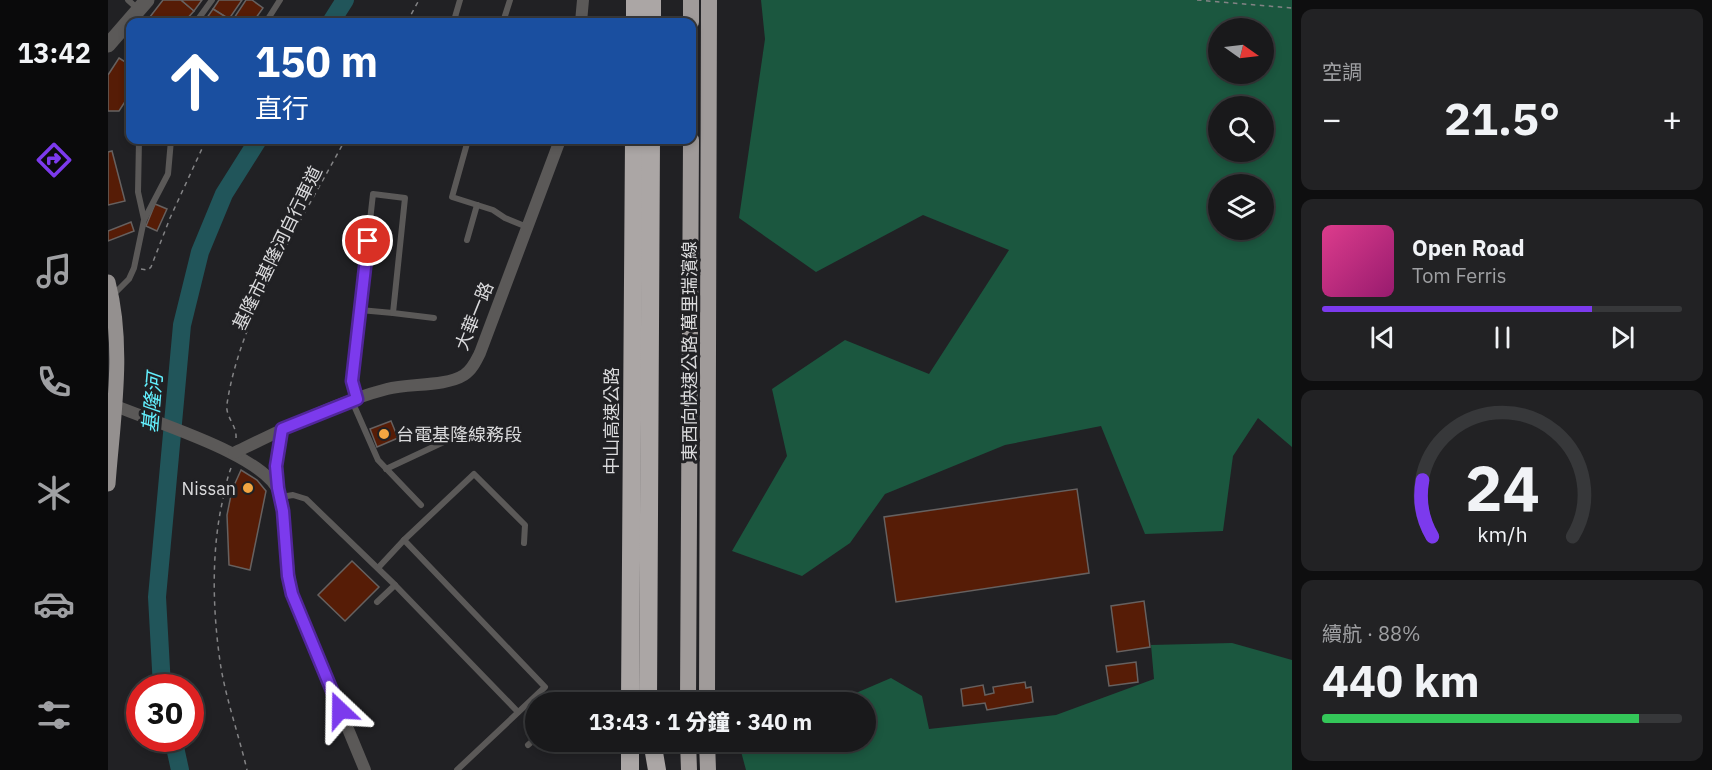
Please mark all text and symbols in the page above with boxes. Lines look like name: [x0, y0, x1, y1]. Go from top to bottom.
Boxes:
north arrow: [1208, 18, 1274, 84]
map controls: [1208, 18, 1274, 240]
text: 150 m: [255, 34, 378, 89]
text: 13:42: [17, 35, 91, 70]
icon: ahead: [156, 42, 234, 120]
text: 空調: [1322, 58, 1362, 85]
text: 21.5°: [1444, 89, 1560, 147]
text: 直行: [255, 90, 309, 125]
button: search: [1208, 96, 1274, 162]
text: −: [1322, 97, 1342, 140]
text: +: [1662, 97, 1682, 140]
icon: directions: [33, 139, 75, 181]
street label: 基隆市基隆河自行車道: [227, 162, 327, 334]
button: layers: [1208, 174, 1274, 240]
pin: [342, 215, 393, 266]
icon: arrive: [351, 224, 384, 257]
text: Open Road: [1412, 233, 1525, 262]
street label: 東西向快速公路 萬里瑞濱線: [678, 241, 701, 461]
icon: music: [33, 250, 75, 292]
text: Tom Ferris: [1412, 262, 1507, 289]
street label: 大華一路: [450, 278, 498, 354]
icon: previous: [1366, 321, 1399, 354]
icon: pause: [1486, 321, 1519, 354]
icon: next: [1606, 321, 1639, 354]
icon: phone: [33, 361, 75, 403]
street label: 中山高速公路: [600, 367, 623, 475]
water label: 基隆河: [136, 368, 168, 434]
place label: 台電基隆線務段: [396, 423, 522, 446]
marker: 台電基隆線務段: [377, 427, 391, 441]
text: 24: [1465, 447, 1539, 528]
icon: climate: [33, 472, 75, 514]
place label: Nissan: [182, 477, 236, 500]
marker: Nissan: [241, 481, 255, 495]
text: km/h: [1477, 521, 1527, 549]
icon: car: [33, 583, 75, 625]
text: 續航 · 88%: [1322, 620, 1421, 647]
text: 440 km: [1322, 651, 1480, 709]
speed limit sign: 30: [126, 674, 204, 752]
position arrow: [308, 678, 372, 742]
icon: filters: [33, 694, 75, 736]
text: 13:43 · 1 分鐘 · 340 m: [589, 707, 812, 736]

